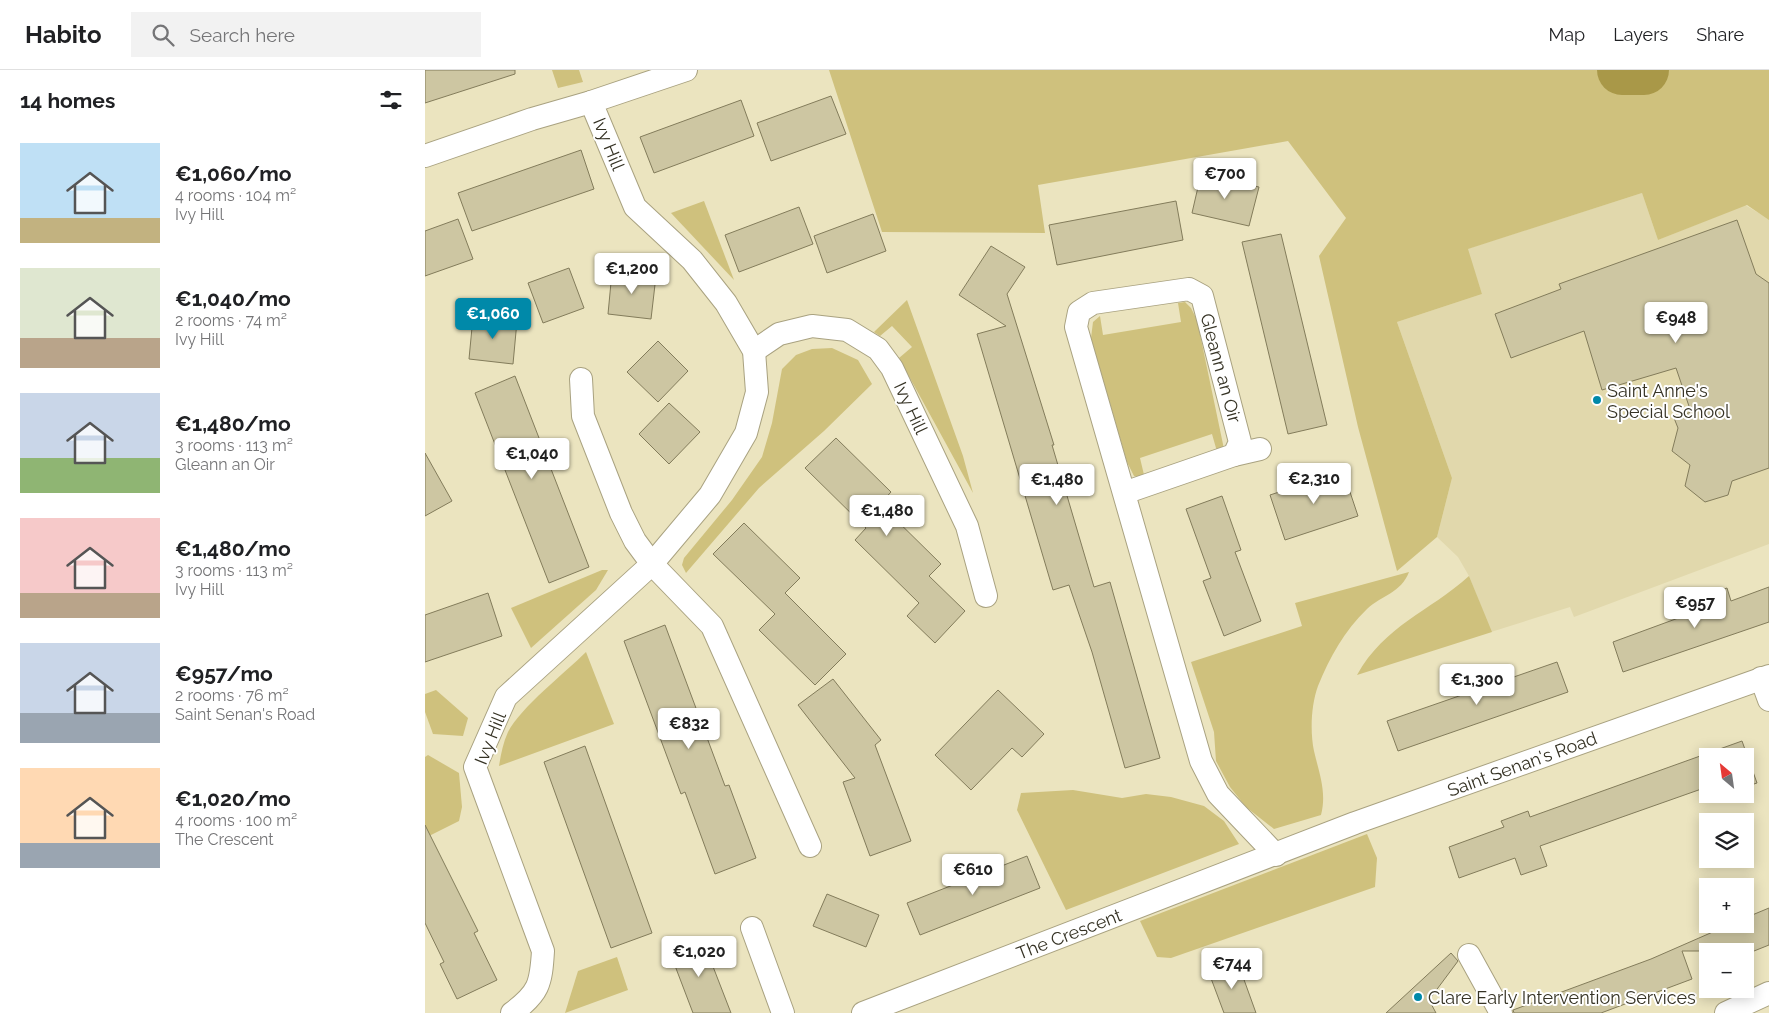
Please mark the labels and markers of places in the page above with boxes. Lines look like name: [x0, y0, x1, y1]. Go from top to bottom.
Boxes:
pin: €700: [1195, 158, 1255, 200]
pin: €1,200: [591, 252, 673, 295]
pin: €1,060: [452, 298, 534, 340]
pin: €948: [1646, 302, 1706, 344]
place label: Saint Anne's Special School: [1607, 380, 1730, 422]
marker: Saint Anne's Special School: [1591, 394, 1603, 406]
pin: €1,040: [491, 438, 573, 480]
pin: €2,310: [1273, 462, 1355, 505]
pin: €1,480: [1016, 464, 1098, 506]
pin: €1,480: [846, 494, 928, 537]
pin: €957: [1665, 586, 1725, 629]
pin: €1,300: [1436, 664, 1518, 706]
pin: €832: [659, 708, 719, 750]
pin: €610: [943, 854, 1003, 896]
pin: €1,020: [658, 936, 740, 978]
pin: €744: [1202, 948, 1262, 990]
place label: Clare Early Intervention Services: [1428, 987, 1696, 1008]
marker: Clare Early Intervention Services: [1412, 991, 1424, 1003]

